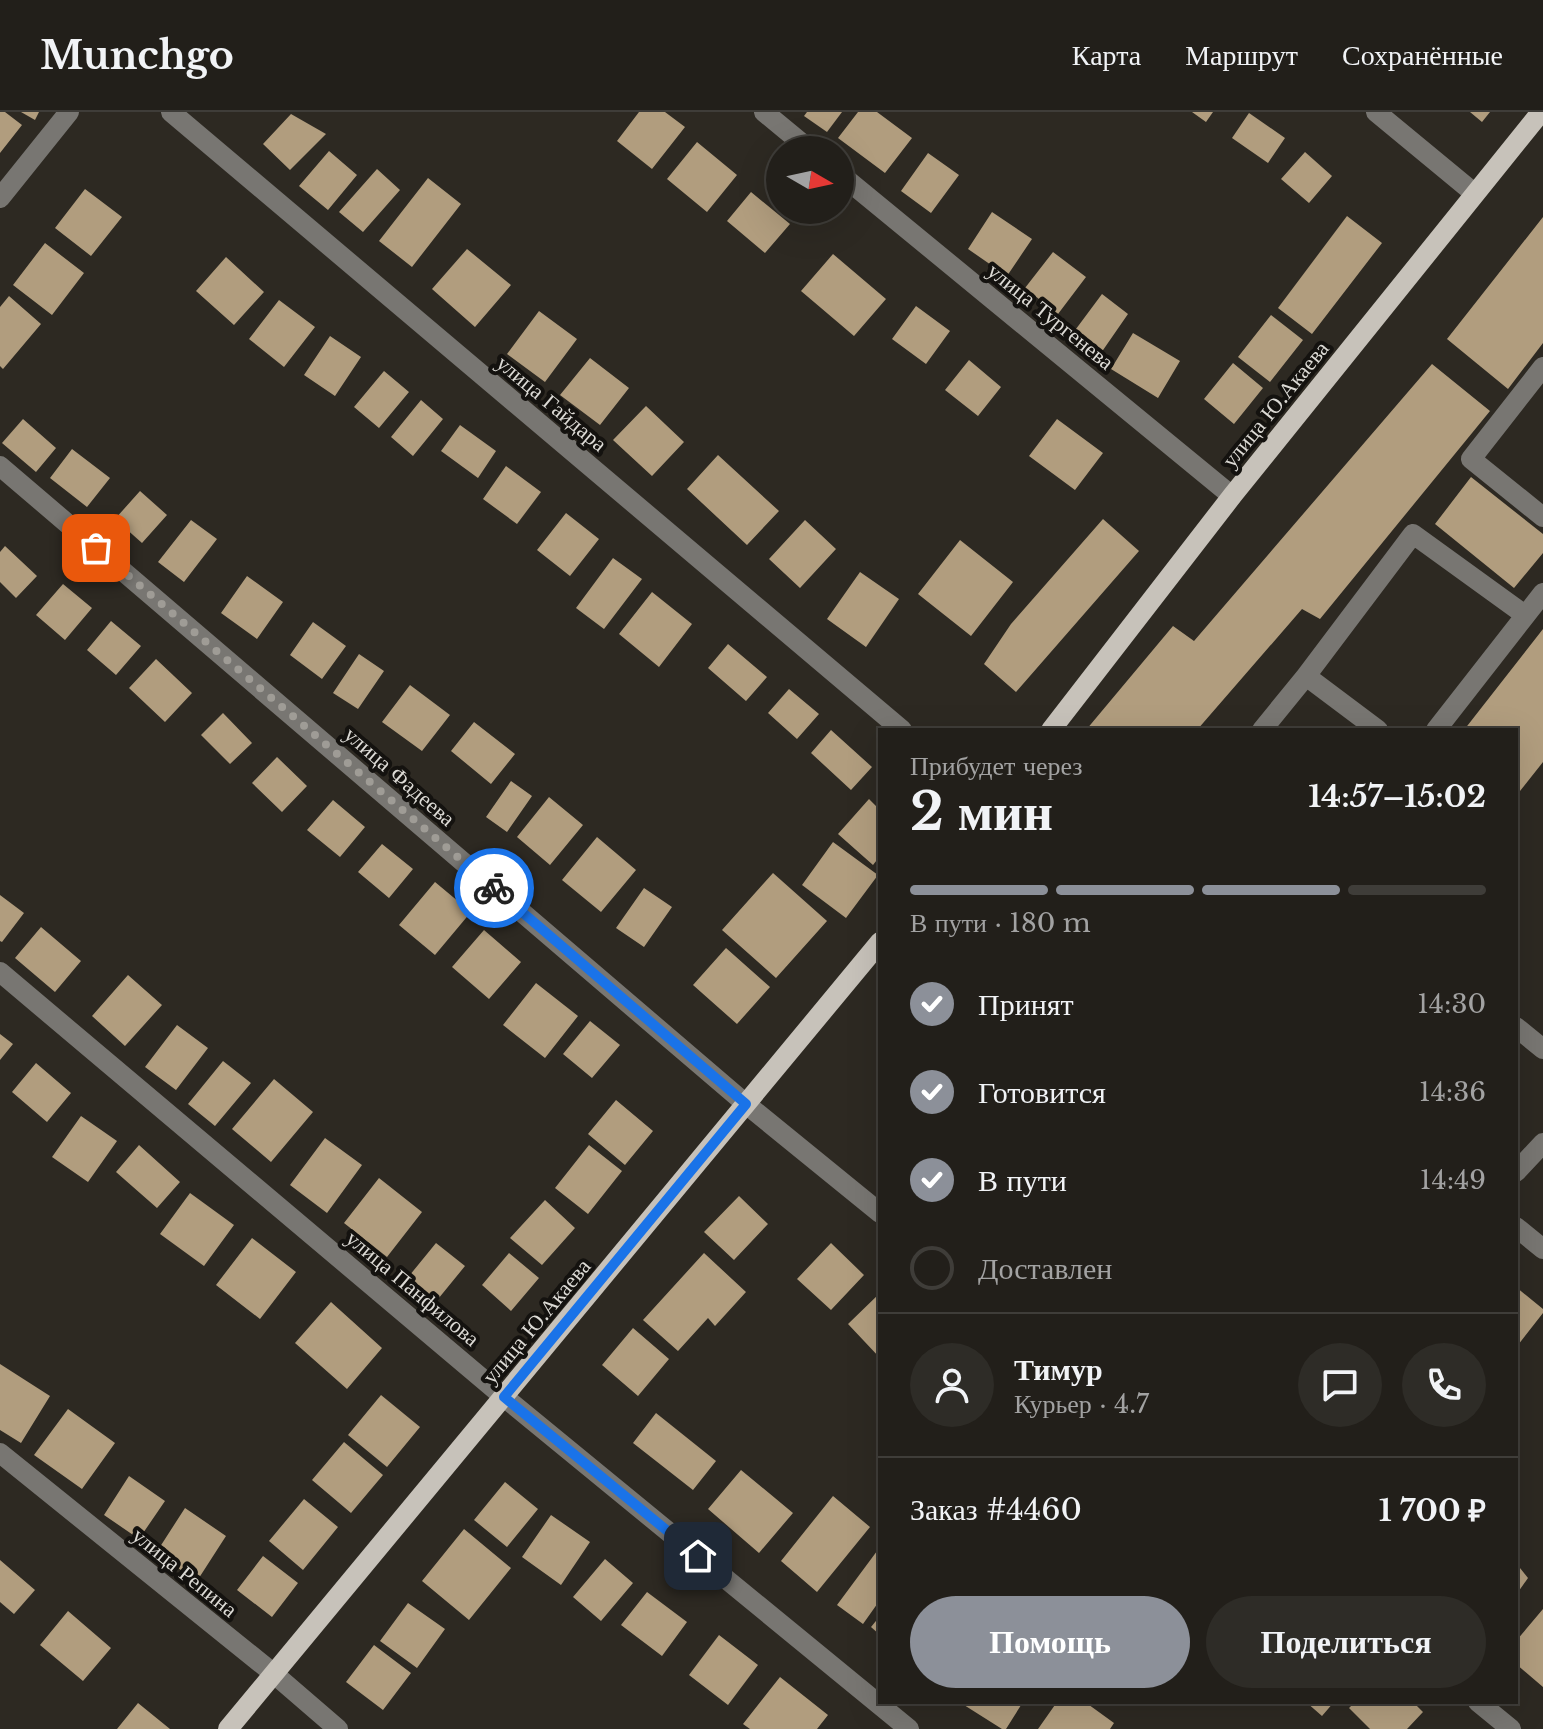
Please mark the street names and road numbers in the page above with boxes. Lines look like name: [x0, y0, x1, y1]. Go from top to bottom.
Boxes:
street label: улица Тургенева: [982, 257, 1120, 376]
street label: улица Ю.Акаева: [1216, 336, 1335, 473]
street label: улица Гайдара: [491, 349, 613, 458]
street label: улица Фадеева: [339, 721, 461, 832]
street label: улица Панфилова: [340, 1225, 485, 1352]
street label: улица Ю.Акаева: [476, 1253, 597, 1389]
street label: улица Репина: [127, 1522, 243, 1623]

